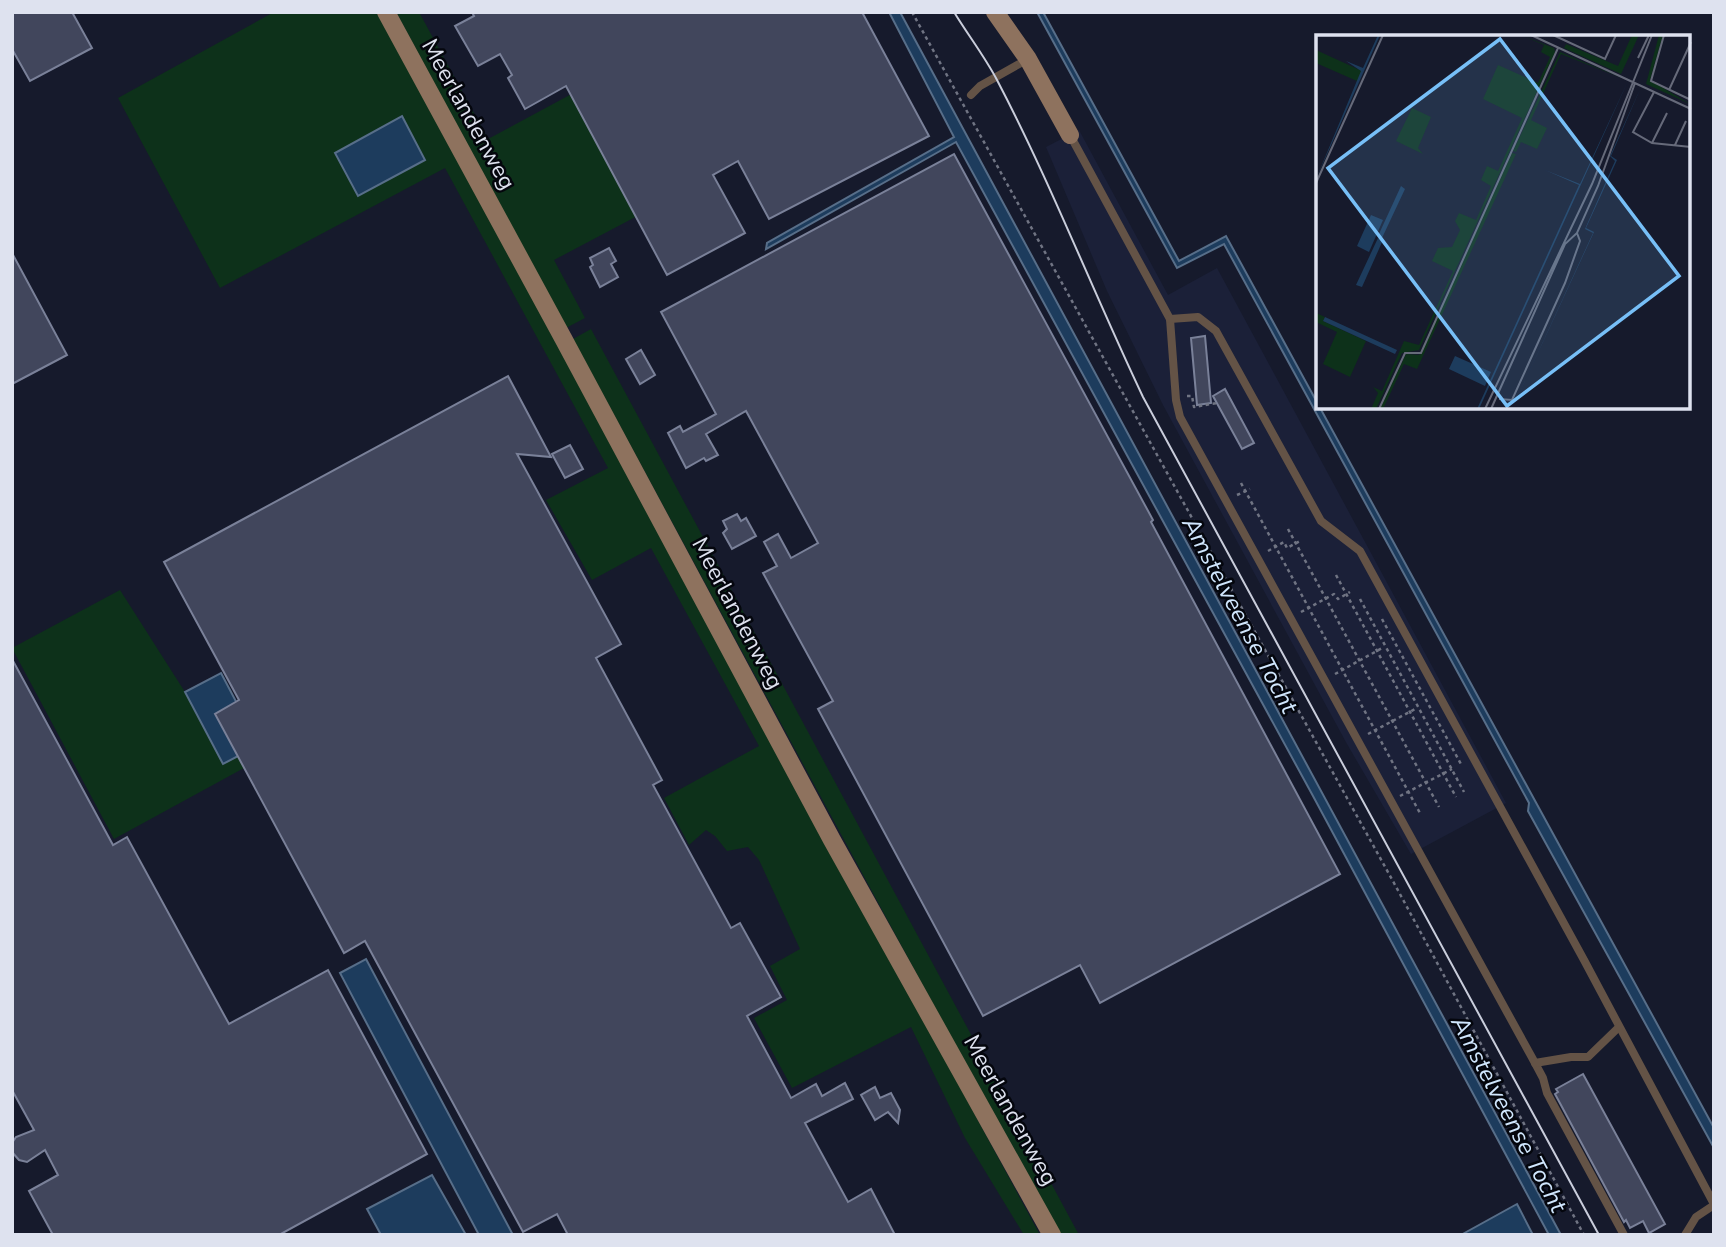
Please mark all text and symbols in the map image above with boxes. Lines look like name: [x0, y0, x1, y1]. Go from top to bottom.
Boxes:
street label: Meerlandenweg: [414, 33, 523, 195]
inset map: [1316, 35, 1691, 410]
water label: Amstelveense Tocht: [1174, 510, 1306, 719]
street label: Meerlandenweg: [684, 532, 791, 695]
water label: Amstelveense Tocht: [1443, 1009, 1575, 1218]
street label: Meerlandenweg: [956, 1029, 1065, 1191]

